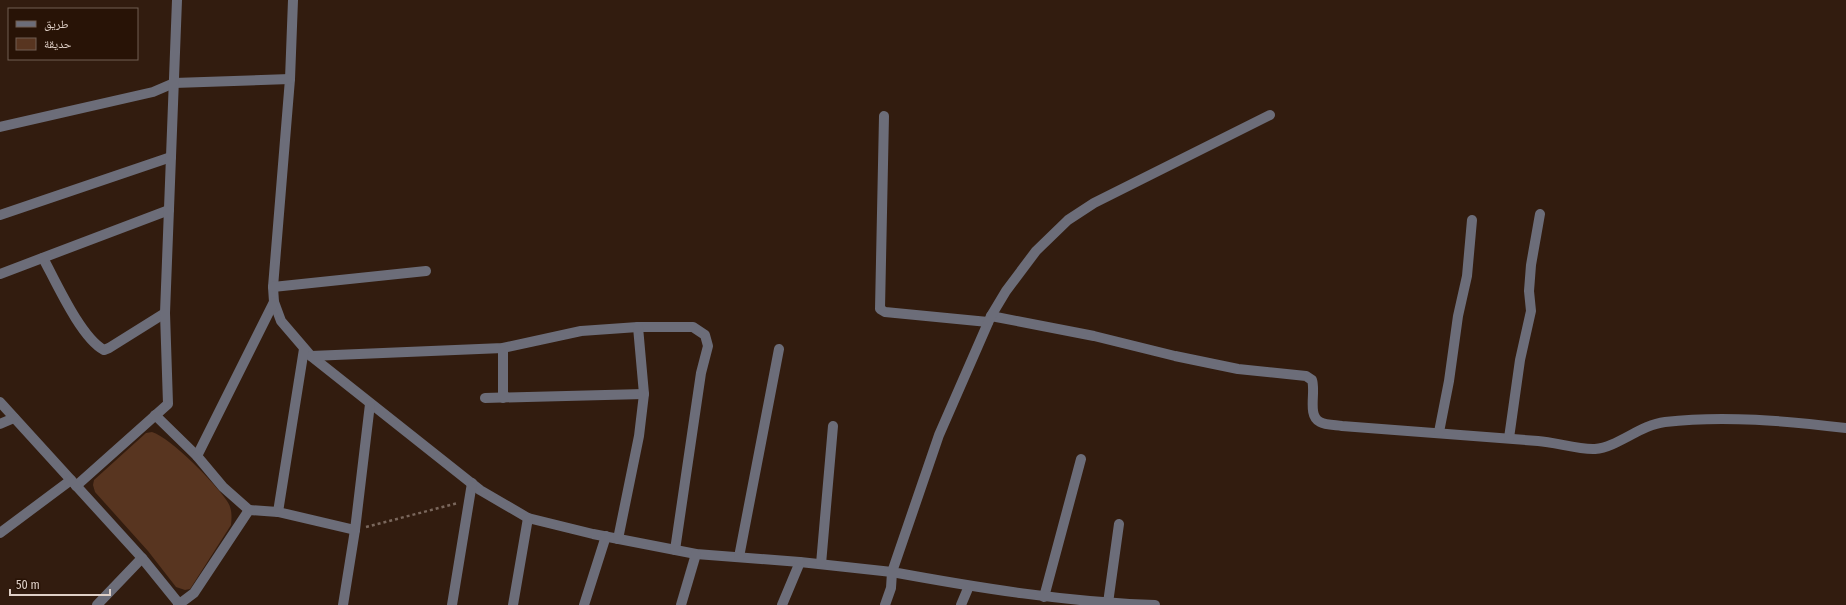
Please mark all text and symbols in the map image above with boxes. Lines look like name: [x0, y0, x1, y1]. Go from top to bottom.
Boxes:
legend: [8, 8, 138, 60]
text: طريق: [44, 17, 69, 31]
text: حديقة: [44, 37, 72, 51]
scale bar: [10, 571, 110, 597]
text: 50 m: [16, 578, 40, 592]

